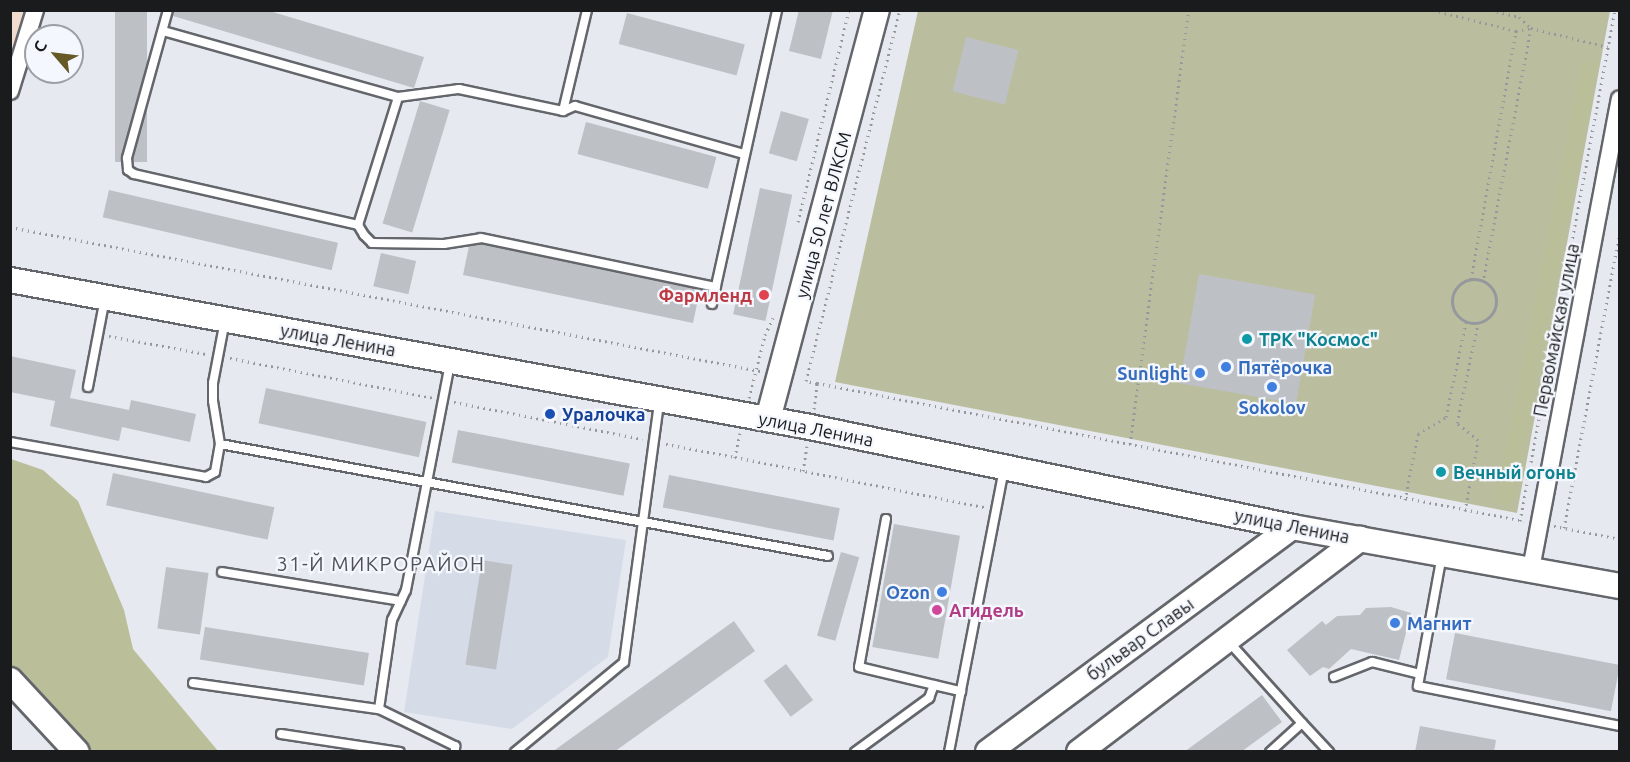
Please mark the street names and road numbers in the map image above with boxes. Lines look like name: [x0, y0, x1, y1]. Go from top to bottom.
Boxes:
street label: улица 50 лет ВЛКСМ: [790, 129, 856, 301]
street label: Первомайская улица: [1529, 241, 1583, 419]
street label: улица Ленина: [279, 319, 397, 361]
street label: улица Ленина: [757, 407, 875, 451]
street label: улица Ленина: [1233, 504, 1351, 548]
street label: бульвар Славы: [1082, 593, 1198, 685]

